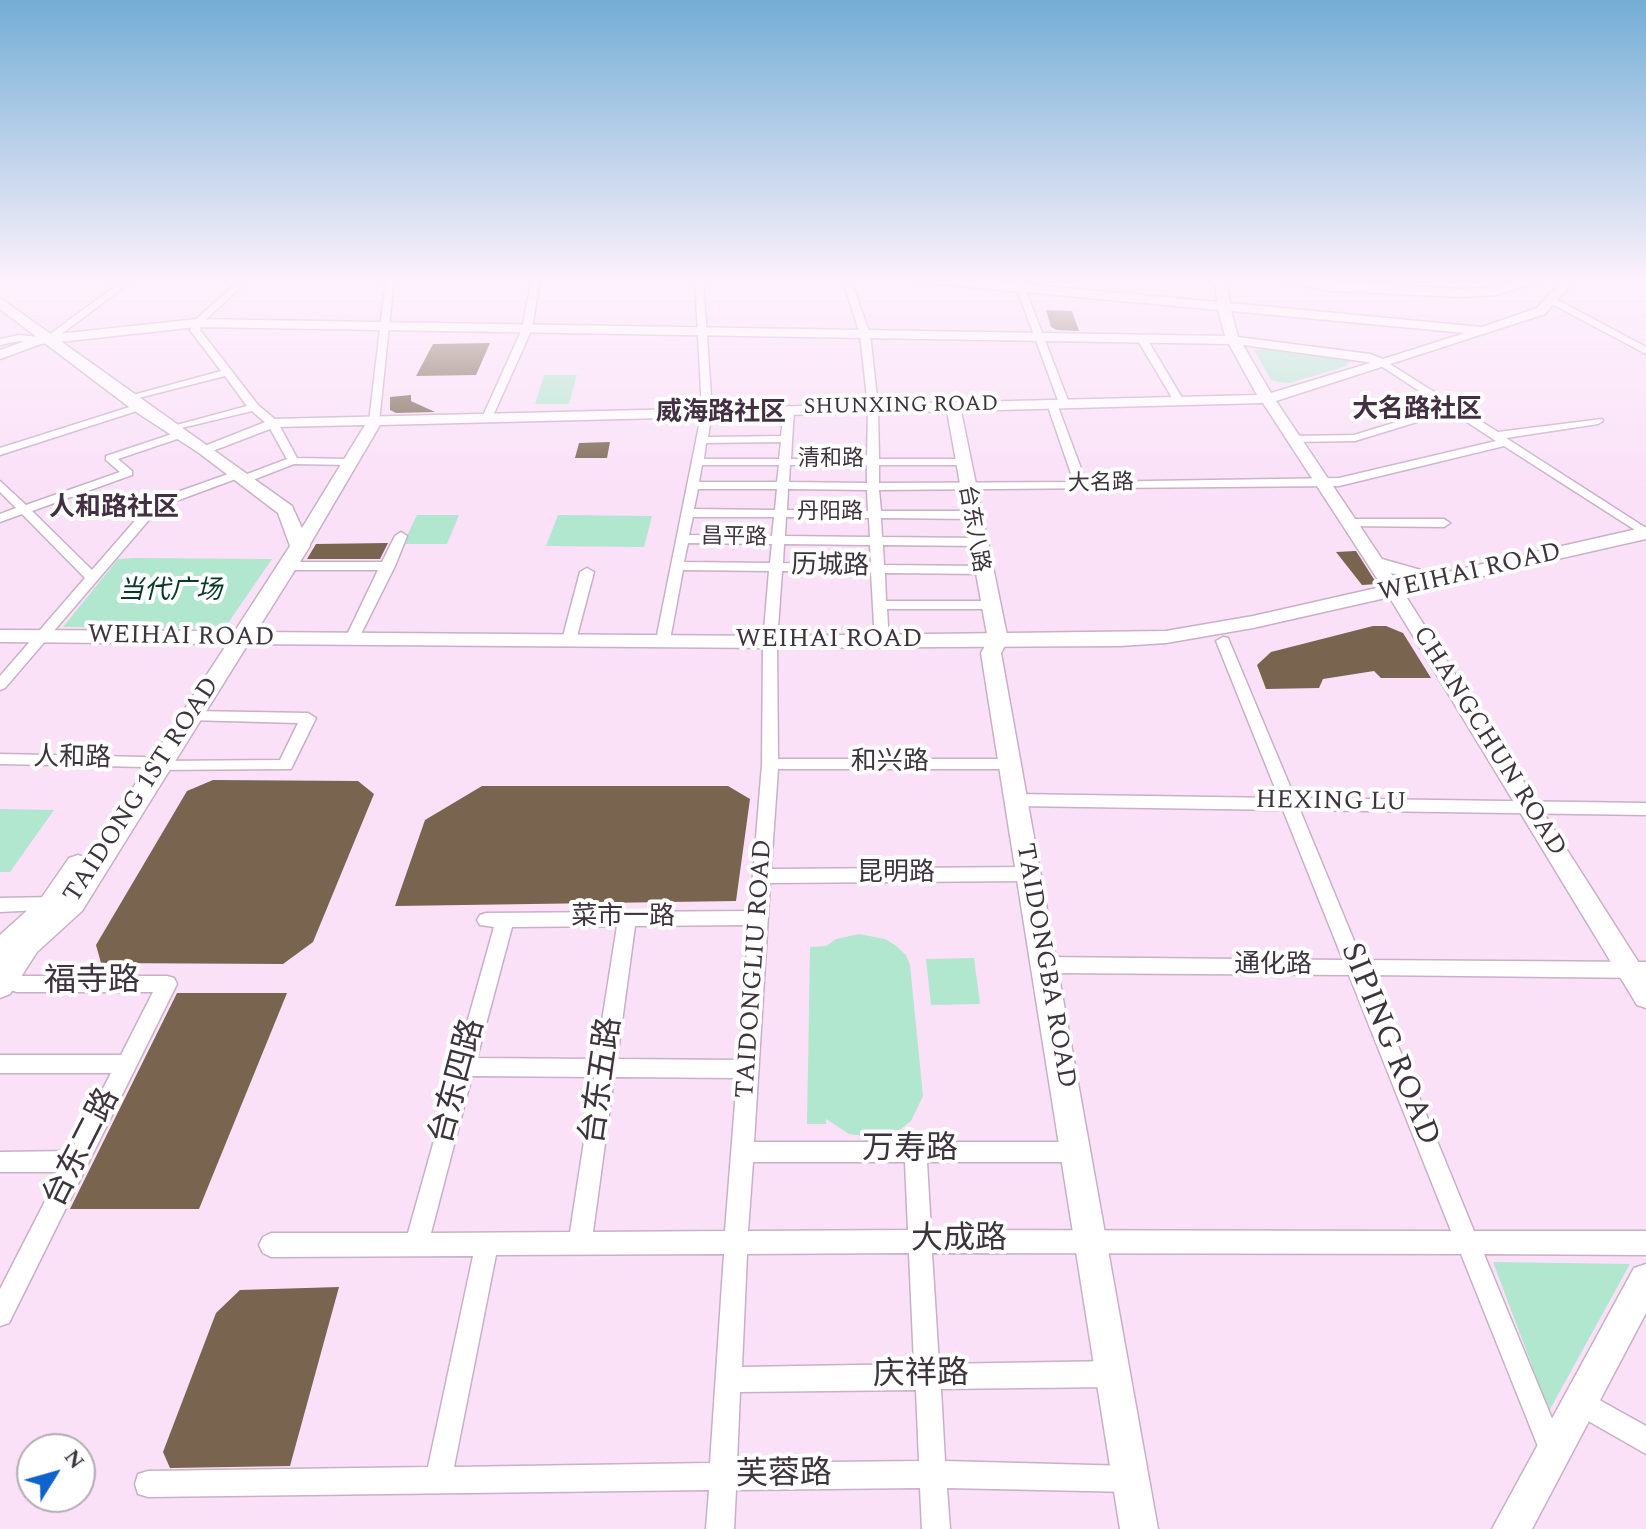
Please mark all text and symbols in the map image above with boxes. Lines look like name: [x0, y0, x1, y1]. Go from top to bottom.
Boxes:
street label: SHUNXING ROAD: [803, 392, 999, 422]
district label: 大名路社区: [1352, 396, 1482, 428]
district label: 威海路社区: [656, 399, 786, 431]
street label: 清和路: [798, 448, 864, 474]
street label: 大名路: [1068, 471, 1134, 499]
street label: 台东八路: [951, 483, 993, 575]
district label: 人和路社区: [49, 494, 179, 526]
street label: 丹阳路: [797, 501, 863, 527]
street label: 昌平路: [701, 525, 767, 553]
street label: WEIHAI ROAD: [1375, 538, 1565, 610]
street label: 历城路: [791, 552, 869, 584]
park label: 当代广场: [118, 577, 222, 609]
street label: WEIHAI ROAD: [87, 621, 275, 655]
street label: CHANGCHUN ROAD: [1404, 621, 1572, 863]
street label: WEIHAI ROAD: [736, 625, 922, 657]
street label: TAIDONG 1ST ROAD: [58, 672, 228, 910]
street label: 人和路: [33, 744, 111, 776]
street label: 和兴路: [851, 748, 929, 780]
street label: HEXING LU: [1255, 786, 1407, 820]
street label: TAIDONGLIU ROAD: [731, 839, 781, 1099]
street label: TAIDONGBA ROAD: [1007, 841, 1081, 1091]
street label: 昆明路: [857, 859, 935, 891]
street label: 菜市一路: [571, 903, 675, 935]
street label: SIPING ROAD: [1330, 938, 1446, 1152]
street label: 通化路: [1234, 951, 1312, 983]
street label: 福寺路: [44, 965, 140, 1003]
street label: 台东四路: [425, 1015, 495, 1149]
street label: 台东五路: [576, 1015, 632, 1147]
street label: 台东二路: [38, 1083, 130, 1215]
street label: 万寿路: [862, 1133, 958, 1171]
street label: 大成路: [911, 1223, 1007, 1261]
street label: 庆祥路: [873, 1357, 969, 1397]
north arrow: [16, 1433, 96, 1513]
text: N: [55, 1442, 93, 1477]
street label: 芙蓉路: [736, 1457, 832, 1497]

